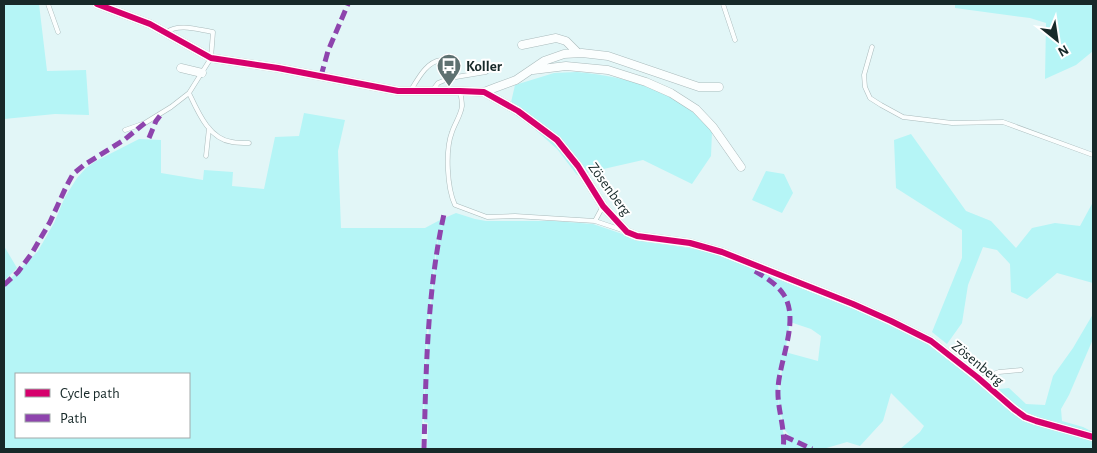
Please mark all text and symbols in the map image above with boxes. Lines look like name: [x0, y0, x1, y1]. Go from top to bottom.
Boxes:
north arrow: [1032, 15, 1082, 65]
text: N: [1055, 42, 1071, 59]
bus stop icon: Koller: [436, 53, 462, 87]
place label: Koller: [466, 59, 503, 74]
street label: Zösenberg: [585, 160, 634, 219]
street label: Zösenberg: [949, 338, 1007, 389]
legend: [15, 373, 190, 438]
text: Cycle path: [60, 386, 120, 401]
text: Path: [60, 411, 87, 426]

